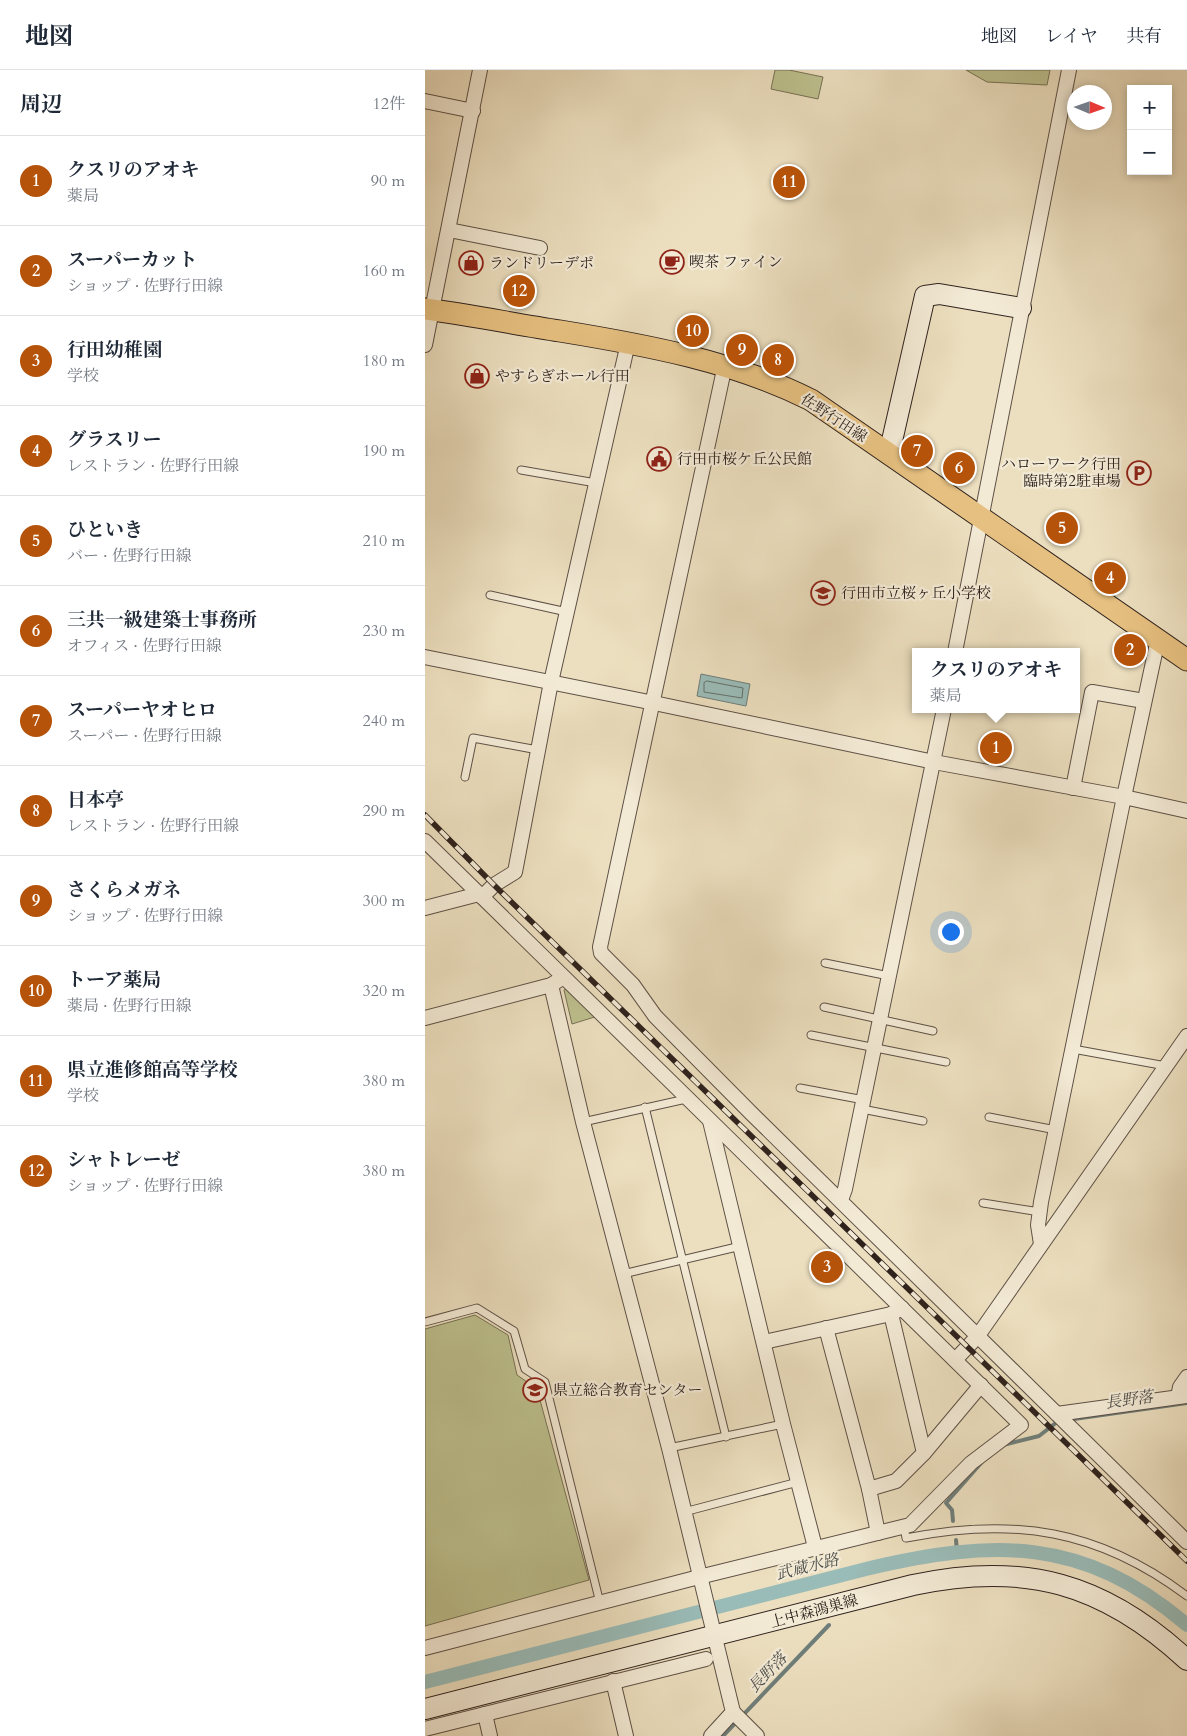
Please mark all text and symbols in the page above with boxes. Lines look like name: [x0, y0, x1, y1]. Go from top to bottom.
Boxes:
text: 地図: [25, 20, 73, 53]
text: 地図: [981, 24, 1017, 49]
text: レイヤ: [1045, 24, 1098, 49]
text: 共有: [1126, 24, 1162, 49]
north arrow: [1067, 85, 1112, 130]
map controls: [1127, 85, 1172, 175]
button: +: [1127, 85, 1172, 130]
text: 周辺: [20, 90, 62, 119]
text: 12件: [373, 93, 405, 115]
button: −: [1127, 130, 1172, 175]
text: クスリのアオキ: [67, 157, 200, 183]
pin: 11: [773, 163, 805, 201]
text: 1: [32, 170, 40, 192]
text: 90 m: [371, 170, 405, 192]
text: 薬局: [67, 185, 99, 207]
text: スーパーカット: [67, 247, 198, 273]
cafe icon: 喫茶 ファイン: [659, 249, 685, 275]
shop icon: ランドリーデポ: [458, 250, 484, 276]
place label: 喫茶 ファイン: [689, 252, 783, 272]
place label: ランドリーデポ: [489, 253, 594, 273]
text: 2: [32, 260, 40, 282]
text: 160 m: [363, 260, 405, 282]
pin: 12: [503, 272, 535, 310]
text: ショップ · 佐野行田線: [67, 275, 223, 297]
pin: 10: [677, 312, 709, 350]
pin: 9: [726, 331, 758, 369]
text: 行田幼稚園: [67, 337, 162, 363]
pin: 8: [762, 341, 794, 379]
text: 3: [32, 350, 40, 372]
text: 180 m: [363, 350, 405, 372]
shop icon: やすらぎホール行田: [464, 363, 490, 389]
text: 学校: [67, 365, 99, 387]
place label: やすらぎホール行田: [495, 366, 630, 386]
street label: 佐野行田線: [797, 389, 871, 447]
text: グラスリー: [67, 427, 161, 453]
pin: 7: [901, 432, 933, 470]
text: 4: [32, 440, 40, 462]
text: 190 m: [363, 440, 405, 462]
public building icon: 行田市桜ケ丘公民館: [646, 446, 672, 472]
place label: 行田市桜ケ丘公民館: [677, 449, 812, 469]
pin: 6: [943, 449, 975, 487]
place label: ハローワーク行田 臨時第2駐車場: [1001, 454, 1121, 491]
text: レストラン · 佐野行田線: [67, 455, 239, 477]
parking icon: ハローワーク行田 臨時第2駐車場: [1126, 460, 1152, 486]
pin: 5: [1046, 509, 1078, 547]
text: ひといき: [67, 517, 143, 543]
text: 5: [32, 530, 40, 552]
text: 210 m: [363, 530, 405, 552]
text: バー · 佐野行田線: [67, 545, 192, 567]
pin: 4: [1094, 559, 1126, 597]
school or university icon: 行田市立桜ヶ丘小学校: [810, 580, 836, 606]
place label: 行田市立桜ヶ丘小学校: [841, 583, 991, 603]
text: 三共一級建築士事務所: [67, 607, 257, 633]
text: 6: [32, 620, 40, 642]
text: 230 m: [363, 620, 405, 642]
pin: 2: [1114, 631, 1146, 669]
text: オフィス · 佐野行田線: [67, 635, 222, 657]
popup: [912, 648, 1080, 713]
text: クスリのアオキ: [930, 657, 1062, 683]
text: 薬局: [930, 685, 962, 707]
text: スーパーヤオヒロ: [67, 697, 217, 723]
text: 7: [32, 710, 40, 732]
text: 240 m: [363, 710, 405, 732]
text: スーパー · 佐野行田線: [67, 725, 222, 747]
pin: 1: [980, 729, 1012, 767]
text: 日本亭: [67, 787, 124, 813]
text: 8: [32, 800, 40, 822]
text: 290 m: [363, 800, 405, 822]
text: レストラン · 佐野行田線: [67, 815, 239, 837]
text: さくらメガネ: [67, 877, 181, 903]
text: 9: [32, 890, 40, 912]
text: 300 m: [363, 890, 405, 912]
text: ショップ · 佐野行田線: [67, 905, 223, 927]
your location: [938, 919, 964, 945]
text: トーア薬局: [67, 967, 161, 993]
text: 10: [28, 980, 44, 1002]
text: 320 m: [363, 980, 405, 1002]
text: 薬局 · 佐野行田線: [67, 995, 192, 1017]
text: 県立進修館高等学校: [67, 1057, 238, 1083]
text: 11: [28, 1070, 44, 1092]
text: 380 m: [363, 1070, 405, 1092]
text: 学校: [67, 1085, 99, 1107]
text: シャトレーゼ: [67, 1147, 180, 1173]
text: 12: [28, 1160, 44, 1182]
text: 380 m: [363, 1160, 405, 1182]
text: ショップ · 佐野行田線: [67, 1175, 223, 1197]
pin: 3: [811, 1248, 843, 1286]
school or university icon: 県立総合教育センター: [522, 1377, 548, 1403]
place label: 県立総合教育センター: [553, 1380, 702, 1400]
water label: 長野落: [1104, 1385, 1157, 1414]
water label: 武蔵水路: [774, 1548, 842, 1585]
street label: 上中森鴻巣線: [768, 1590, 860, 1632]
water label: 長野落: [743, 1646, 794, 1698]

